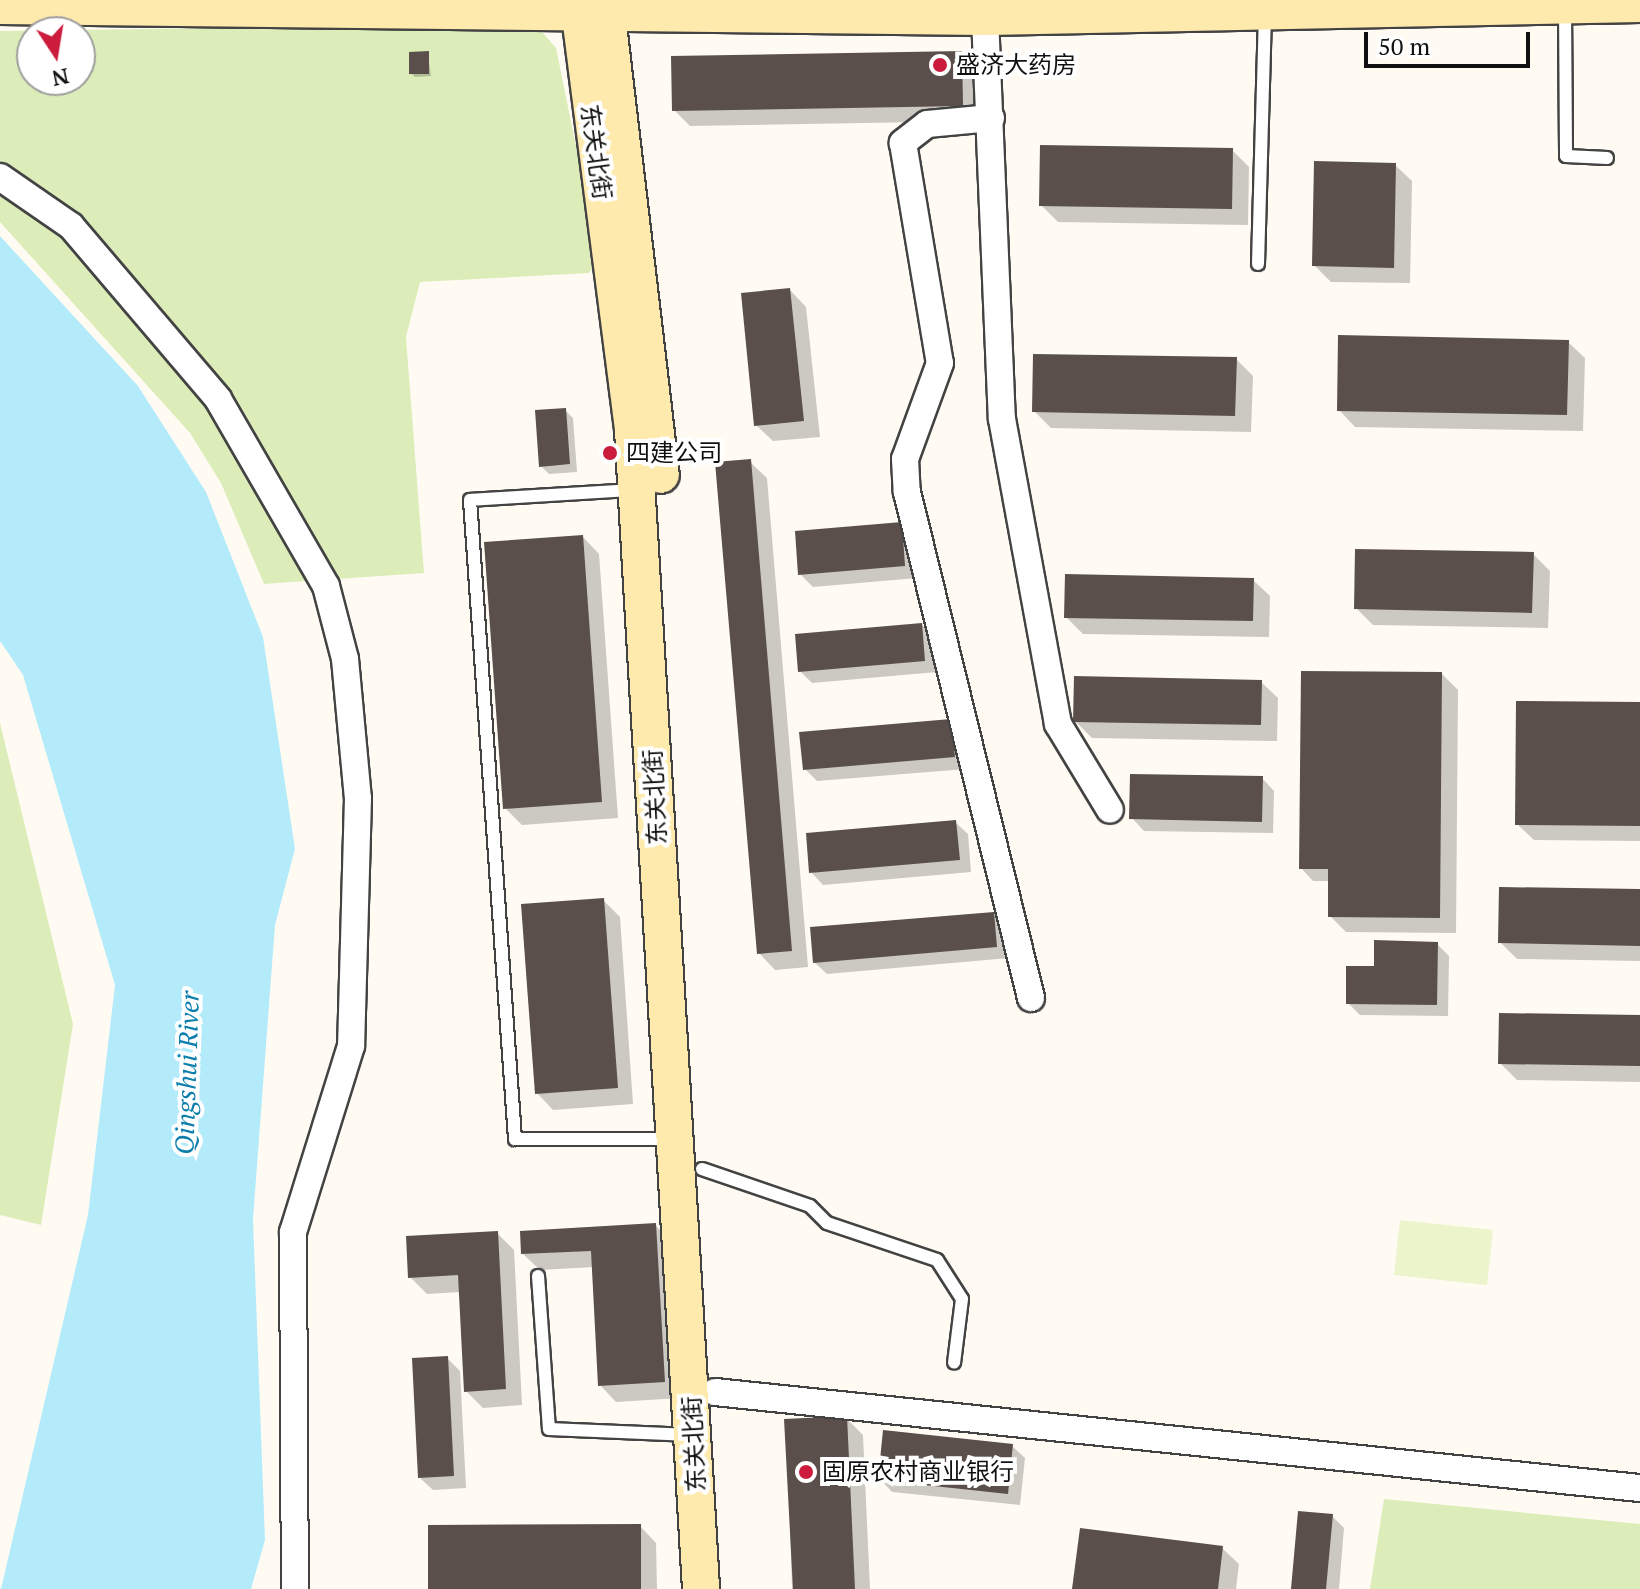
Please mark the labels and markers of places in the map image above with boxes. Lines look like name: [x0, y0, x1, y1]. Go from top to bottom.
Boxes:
place label: 盛济大药房: [956, 51, 1076, 79]
marker: 盛济大药房: [931, 56, 949, 74]
place label: 四建公司: [626, 439, 722, 467]
marker: 四建公司: [601, 444, 619, 462]
place label: 固原农村商业银行: [822, 1458, 1014, 1486]
marker: 固原农村商业银行: [797, 1463, 815, 1481]

